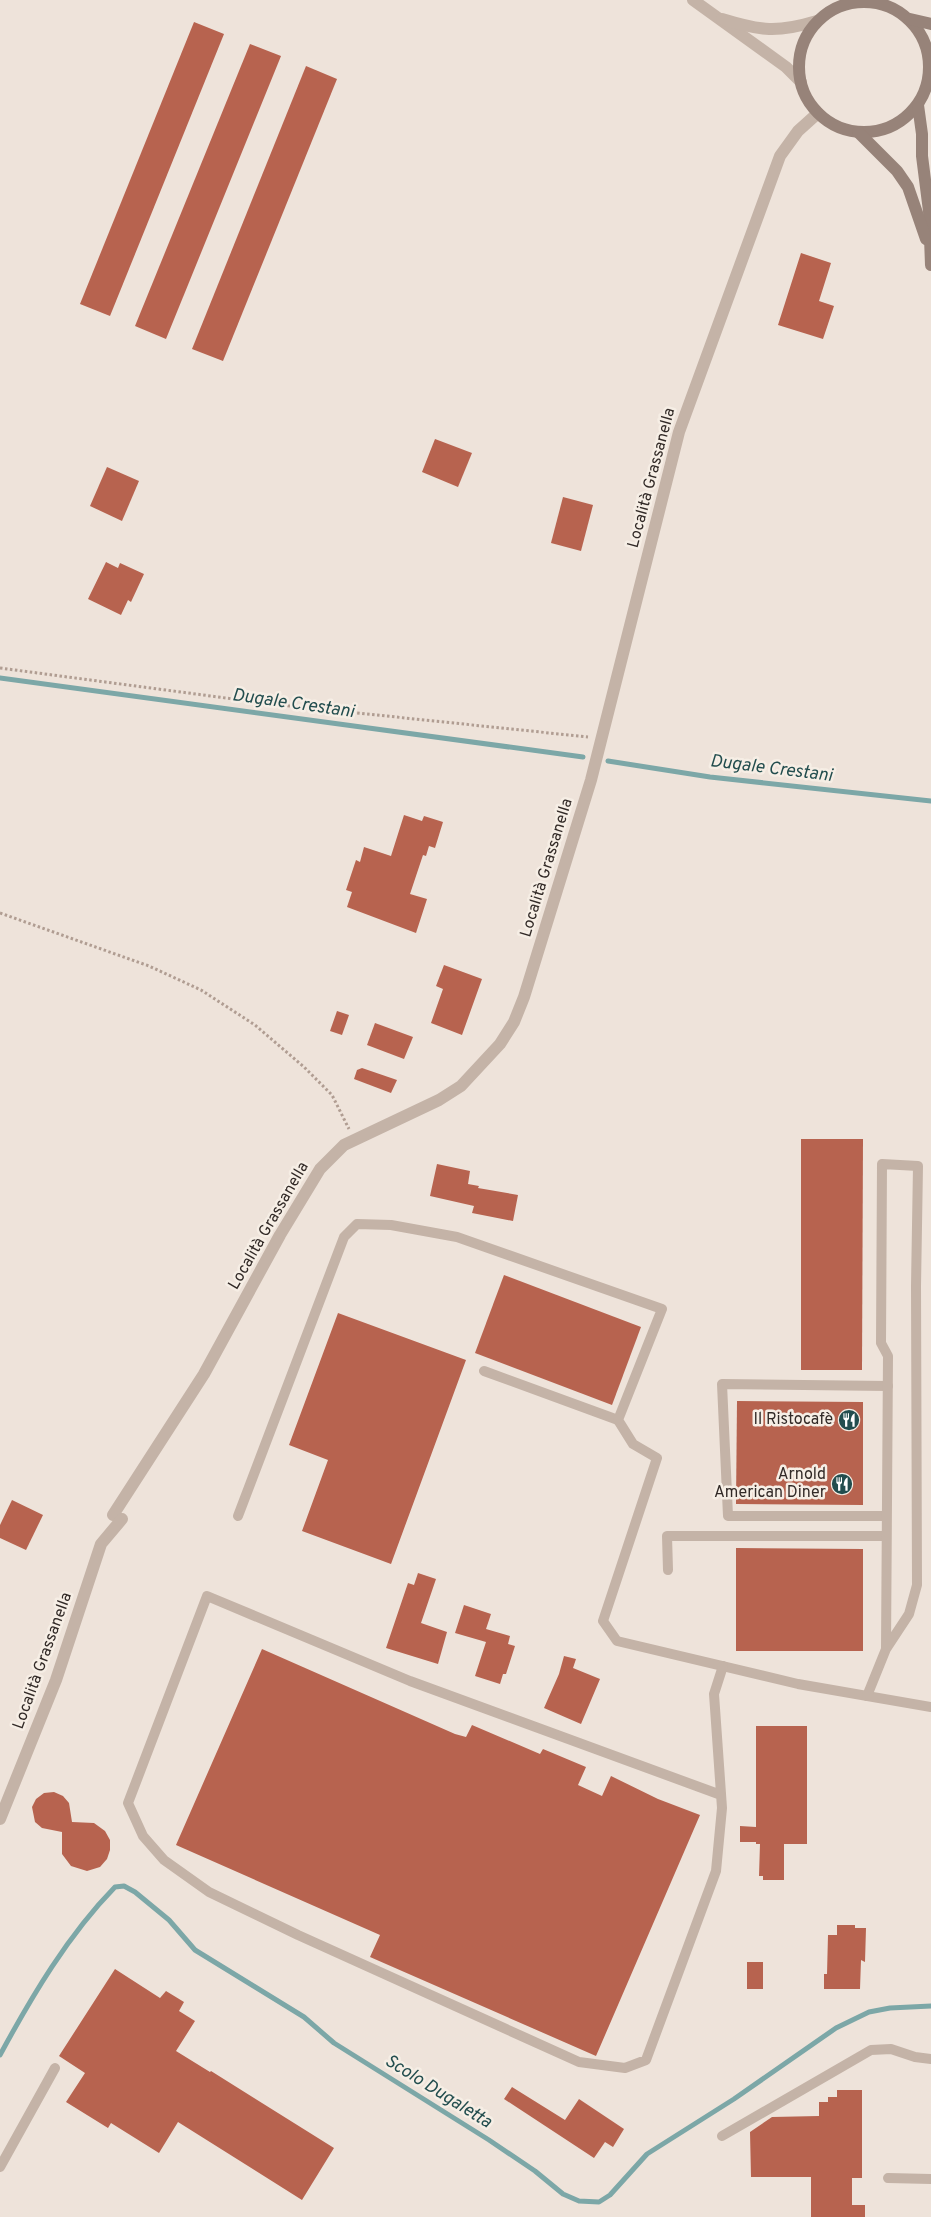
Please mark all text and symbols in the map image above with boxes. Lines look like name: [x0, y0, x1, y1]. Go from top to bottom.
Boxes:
street label: Località Grassanella: [624, 406, 680, 550]
water label: Dugale Crestani: [230, 684, 357, 724]
water label: Dugale Crestani: [709, 750, 835, 788]
street label: Località Grassanella: [516, 796, 578, 940]
street label: Località Grassanella: [224, 1159, 314, 1293]
restaurant icon: Il Ristocafè: [837, 1408, 861, 1432]
place label: Il Ristocafè: [753, 1410, 833, 1430]
place label: Arnold American Diner: [714, 1465, 826, 1503]
restaurant icon: Arnold American Diner: [830, 1472, 854, 1496]
street label: Località Grassanella: [9, 1590, 77, 1732]
water label: Scolo Dugaletta: [380, 2050, 497, 2135]

